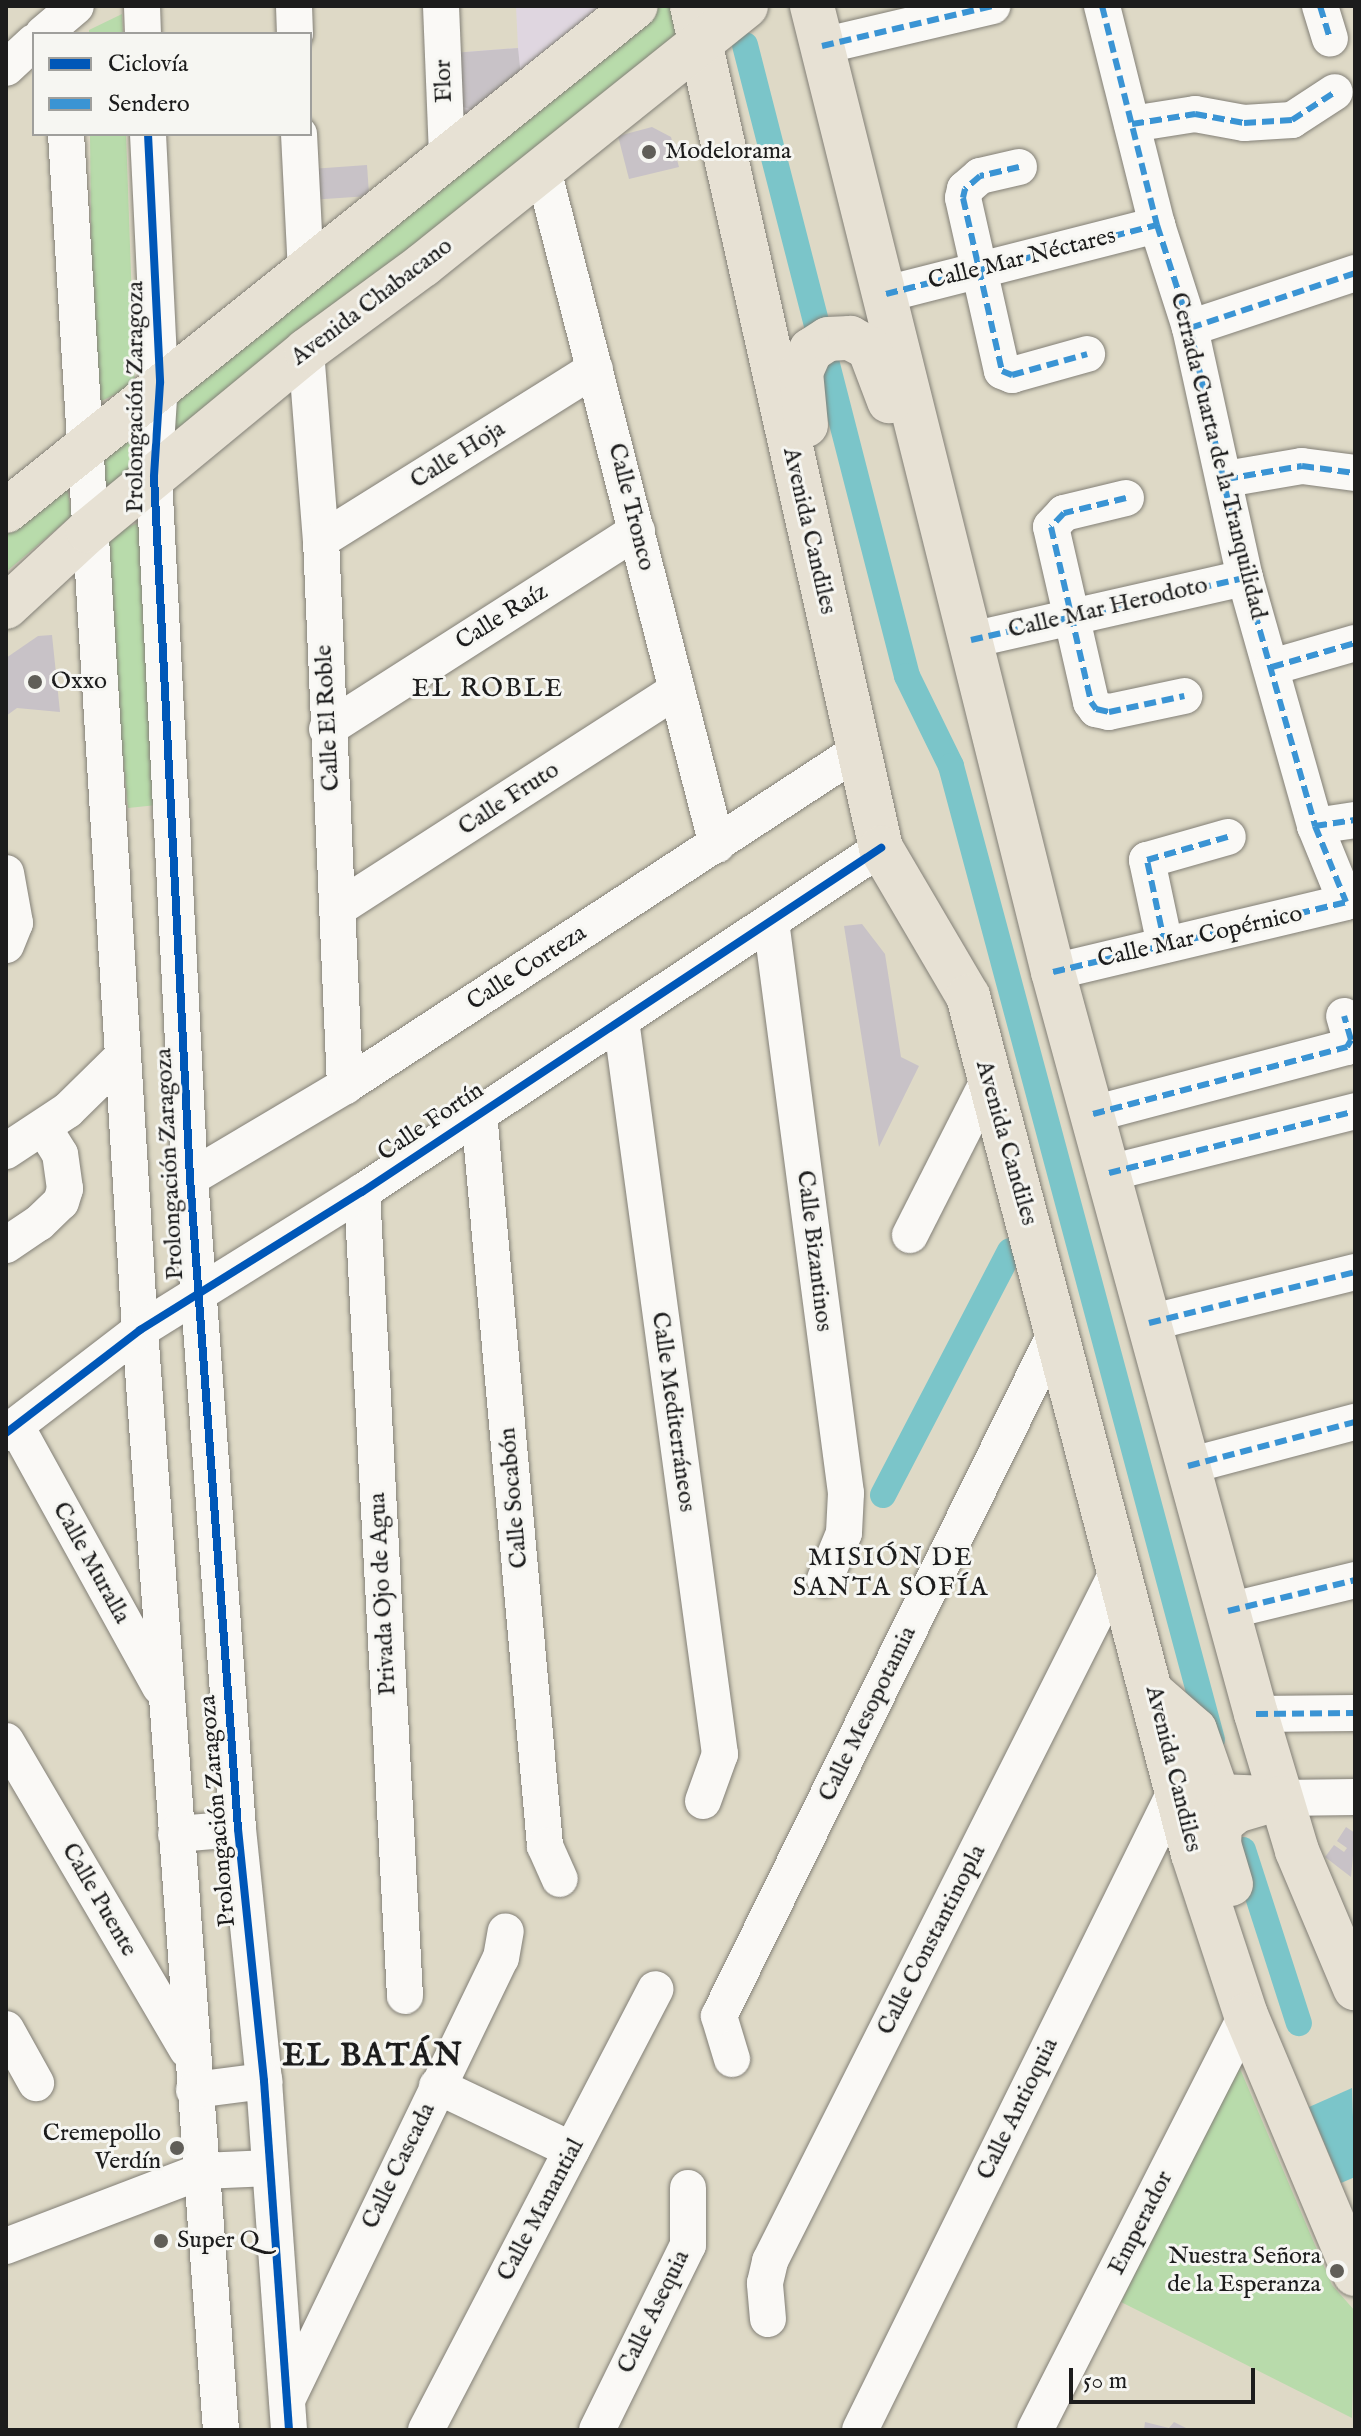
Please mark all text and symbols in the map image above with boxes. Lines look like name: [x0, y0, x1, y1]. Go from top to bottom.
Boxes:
legend: [32, 32, 312, 136]
text: Ciclovía: [108, 49, 188, 80]
street label: Flor: [429, 59, 459, 103]
text: Sendero: [108, 89, 190, 120]
place label: Modelorama: [665, 138, 791, 166]
marker: Modelorama: [640, 143, 658, 161]
street label: Calle Mar Néctares: [925, 222, 1119, 296]
street label: Avenida Chabacano: [286, 232, 458, 372]
street label: Prolongación Zaragoza: [122, 281, 150, 513]
street label: Cerrada Cuarta de la Tranquilidad: [1163, 290, 1273, 622]
street label: Calle Hoja: [405, 415, 511, 495]
street label: Calle Tronco: [601, 440, 661, 574]
street label: Avenida Candiles: [776, 445, 842, 617]
street label: Calle Mar Herodoto: [1006, 571, 1210, 645]
street label: Calle Raíz: [451, 578, 553, 656]
street label: Calle El Roble: [310, 644, 346, 792]
place label: Oxxo: [51, 668, 107, 696]
marker: Oxxo: [26, 673, 44, 691]
district label: EL ROBLE: [412, 673, 564, 705]
street label: Calle Fruto: [453, 756, 565, 842]
street label: Calle Mar Copérnico: [1095, 899, 1305, 975]
street label: Calle Corteza: [462, 919, 592, 1017]
street label: Prolongación Zaragoza: [150, 1047, 190, 1281]
street label: Avenida Candiles: [969, 1057, 1043, 1229]
street label: Calle Fortín: [373, 1076, 489, 1168]
street label: Calle Bizantinos: [790, 1169, 838, 1333]
street label: Calle Mediterráneos: [645, 1310, 701, 1514]
street label: Calle Socabón: [494, 1426, 534, 1570]
street label: Privada Ojo de Agua: [363, 1492, 403, 1696]
street label: Calle Muralla: [46, 1497, 136, 1629]
district label: MISIÓN DE SANTA SOFÍA: [793, 1542, 989, 1604]
street label: Calle Mesopotamia: [813, 1622, 923, 1806]
street label: Avenida Candiles: [1138, 1683, 1208, 1855]
street label: Prolongación Zaragoza: [194, 1694, 242, 1928]
street label: Calle Puente: [55, 1838, 143, 1962]
street label: Calle Constantinopla: [872, 1840, 992, 2040]
street label: Calle Antioquia: [971, 2033, 1065, 2185]
district label: EL BATÁN: [282, 2038, 464, 2076]
street label: Calle Cascada: [356, 2098, 442, 2234]
place label: Cremepollo Verdín: [43, 2120, 161, 2176]
street label: Calle Manantial: [491, 2134, 591, 2286]
marker: Cremepollo Verdín: [168, 2139, 186, 2157]
street label: Emperador: [1103, 2166, 1179, 2280]
place label: Super Q: [177, 2227, 259, 2255]
marker: Super Q: [152, 2232, 170, 2250]
place label: Nuestra Señora de la Esperanza: [1167, 2243, 1321, 2299]
street label: Calle Asequia: [612, 2246, 696, 2378]
marker: Nuestra Señora de la Esperanza: [1328, 2262, 1346, 2280]
scale bar: [1073, 2352, 1259, 2402]
text: 50 m: [1083, 2366, 1127, 2397]

